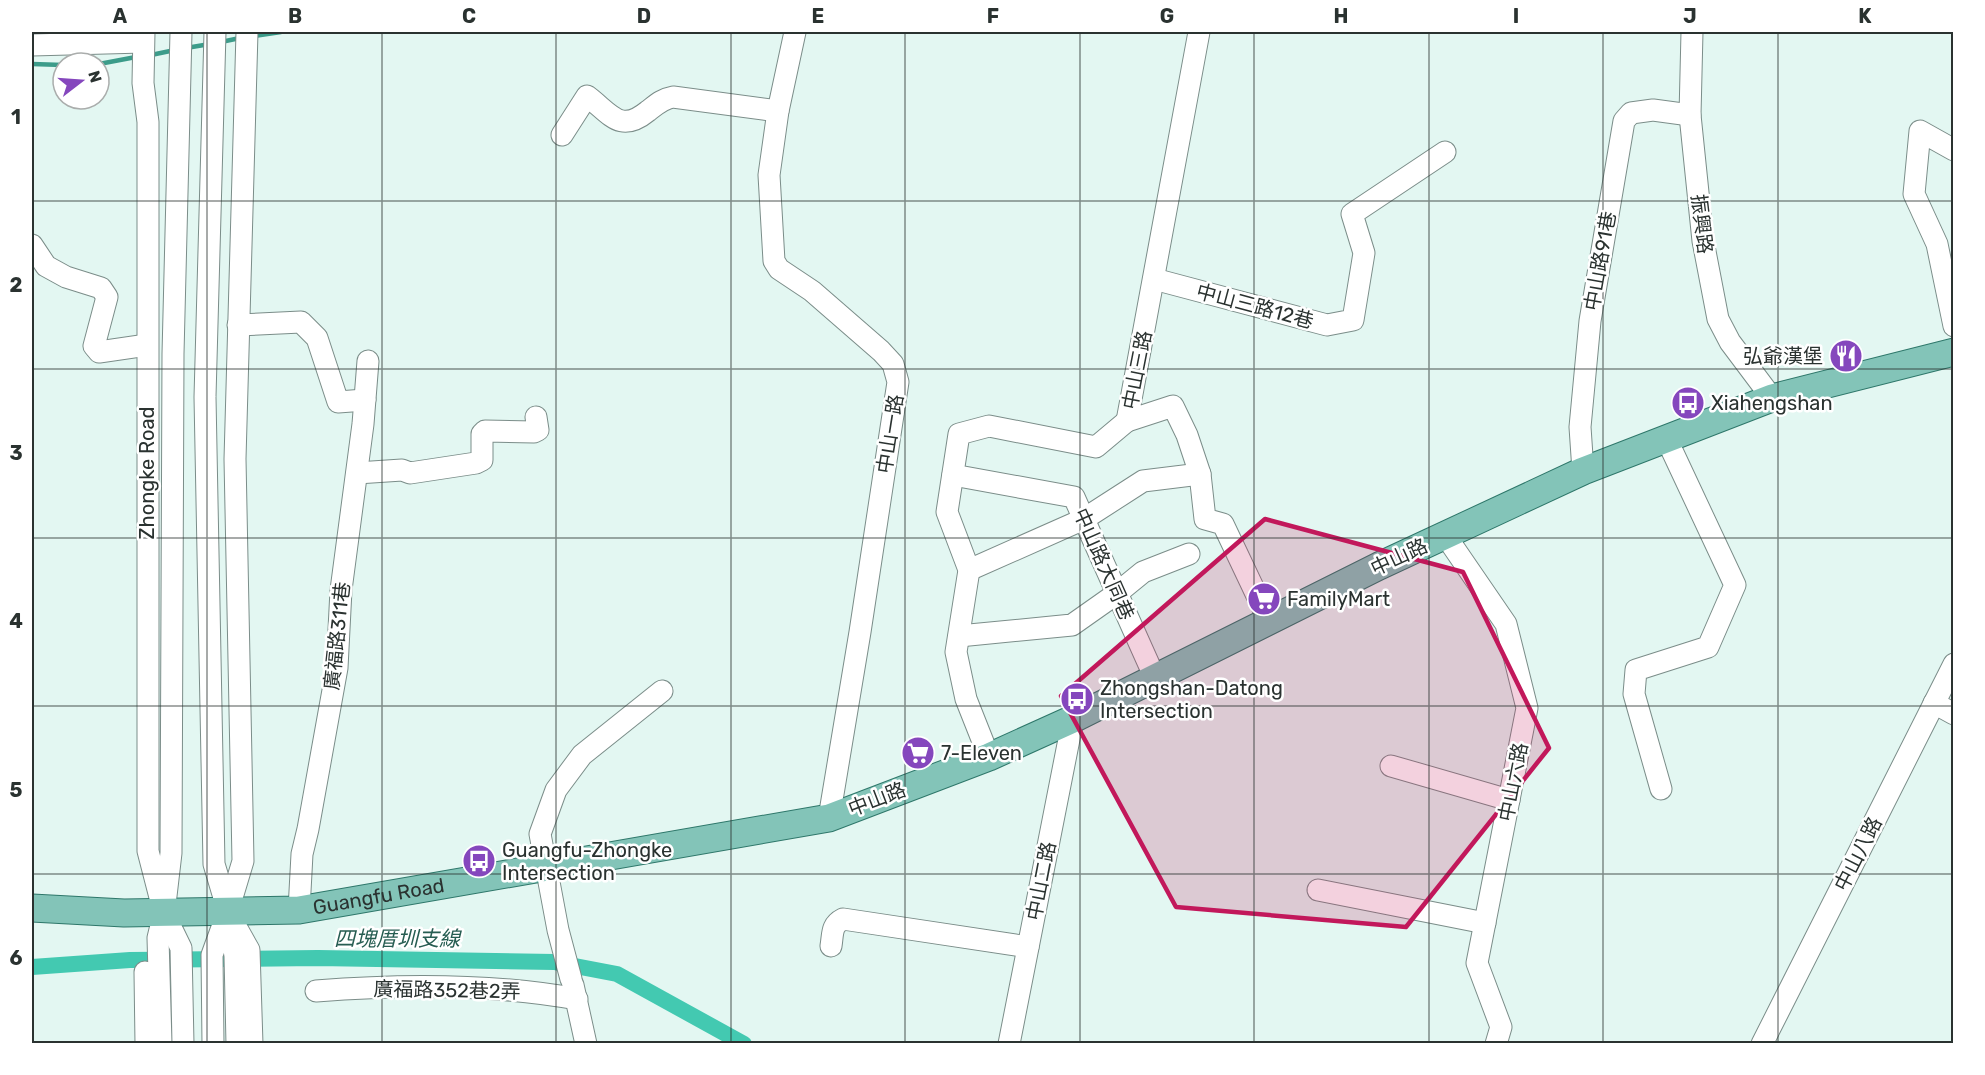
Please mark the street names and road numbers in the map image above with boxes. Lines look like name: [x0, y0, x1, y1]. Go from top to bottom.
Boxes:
street label: 振興路: [1686, 193, 1718, 255]
street label: 中山路91巷: [1579, 209, 1621, 313]
street label: 中山三路12巷: [1194, 279, 1316, 333]
street label: 中山三路: [1118, 328, 1156, 412]
street label: 中山一路: [872, 393, 908, 475]
street label: Zhongke Road: [135, 406, 159, 540]
street label: 中山路大同巷: [1069, 504, 1139, 624]
street label: 中山路: [1367, 533, 1431, 581]
street label: 廣福路311巷: [319, 581, 355, 691]
street label: 中山六路: [1494, 740, 1532, 824]
street label: 中山路: [845, 777, 909, 821]
street label: 中山八路: [1829, 813, 1887, 895]
street label: 中山二路: [1022, 839, 1060, 923]
street label: Guangfu Road: [311, 873, 446, 919]
street label: 廣福路352巷2弄: [373, 977, 521, 1003]

